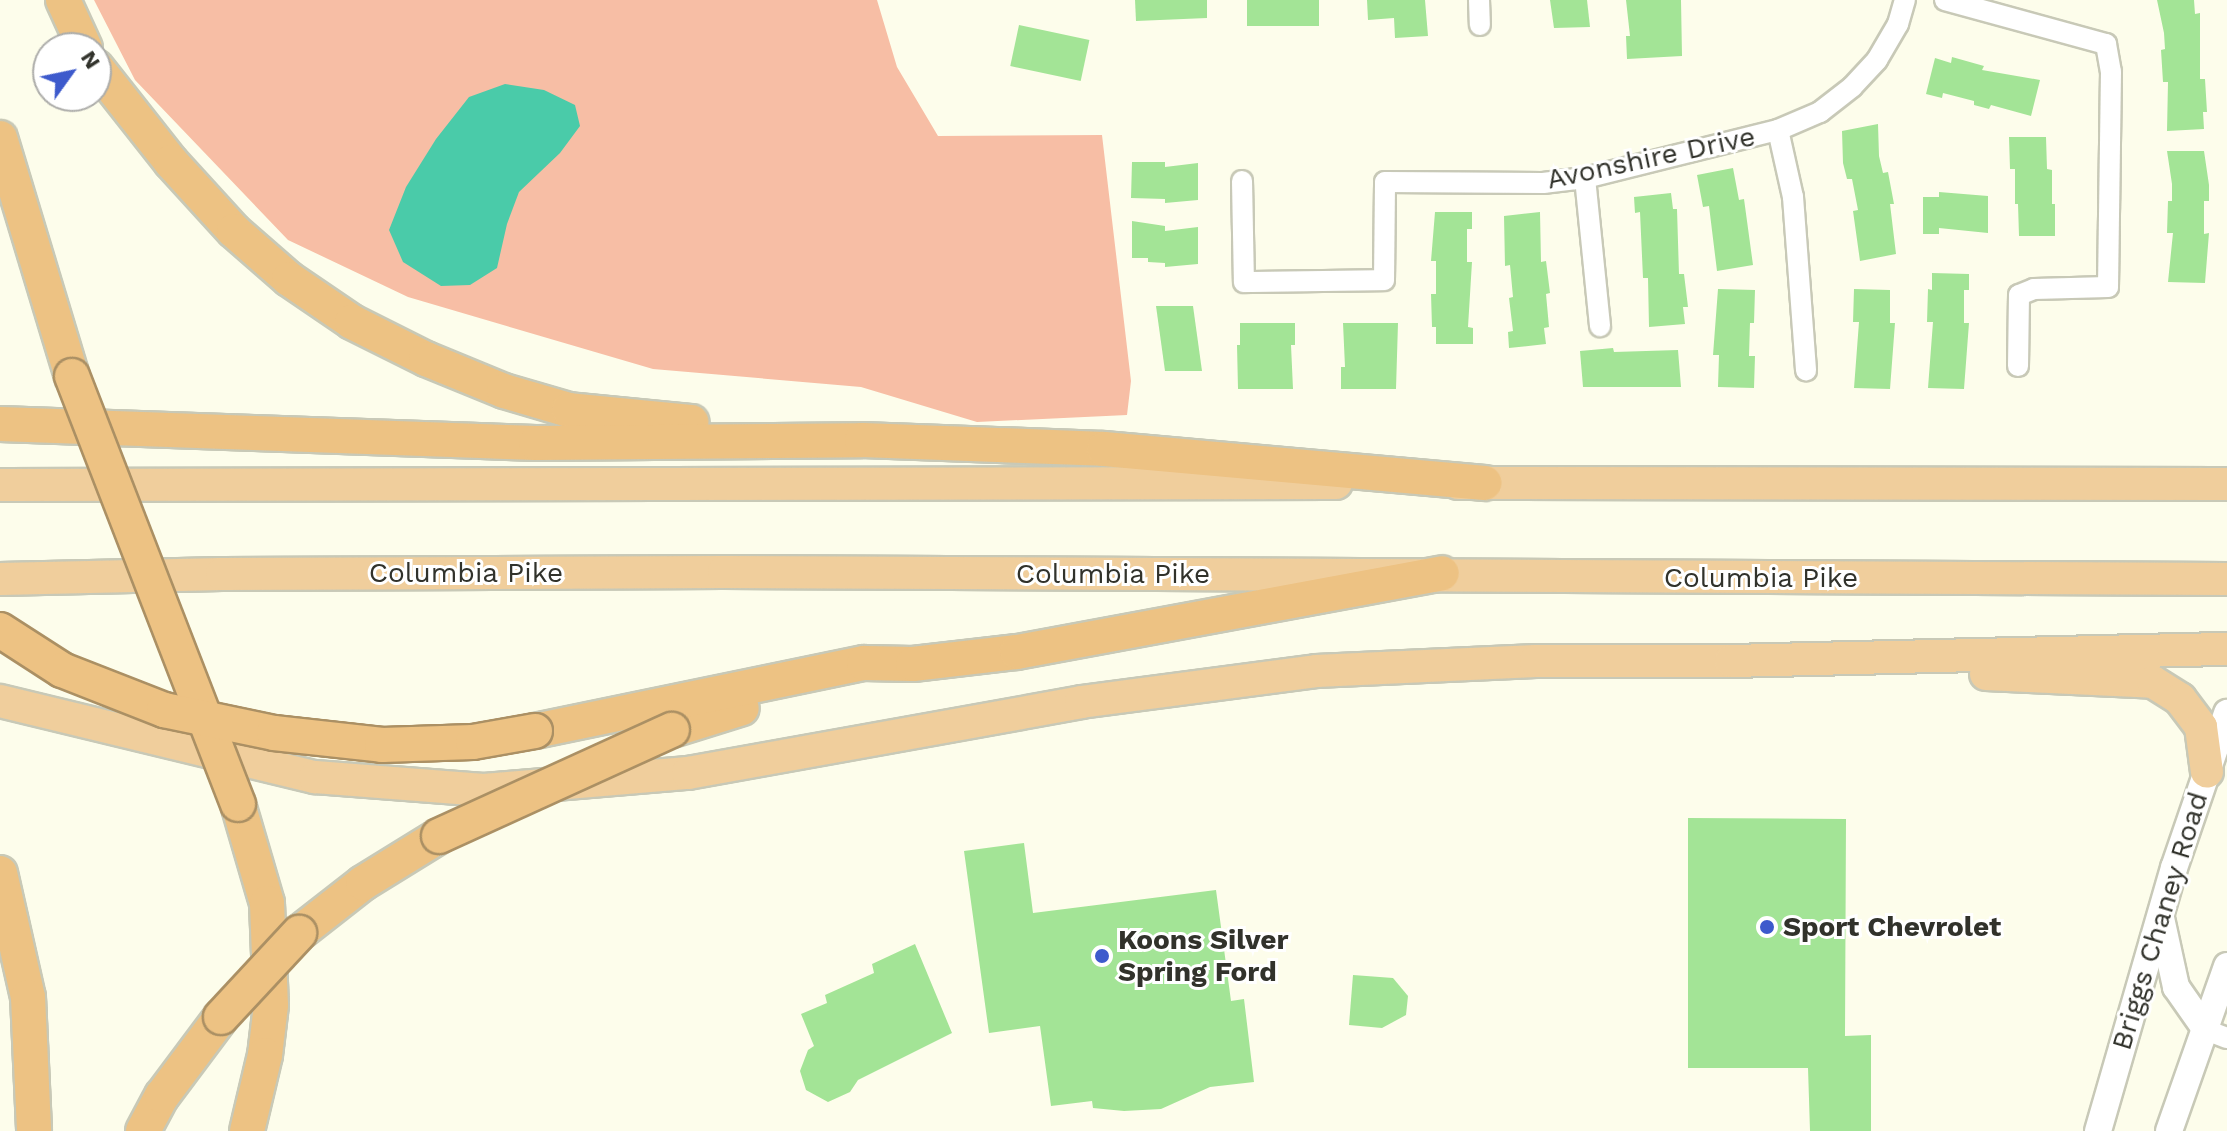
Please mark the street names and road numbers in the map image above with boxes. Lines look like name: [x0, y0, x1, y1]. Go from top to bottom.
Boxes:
street label: Avonshire Drive: [1544, 120, 1758, 196]
street label: Columbia Pike: [369, 556, 563, 590]
street label: Columbia Pike: [1016, 557, 1210, 591]
street label: Columbia Pike: [1664, 561, 1858, 595]
street label: Briggs Chaney Road: [2105, 788, 2215, 1054]

